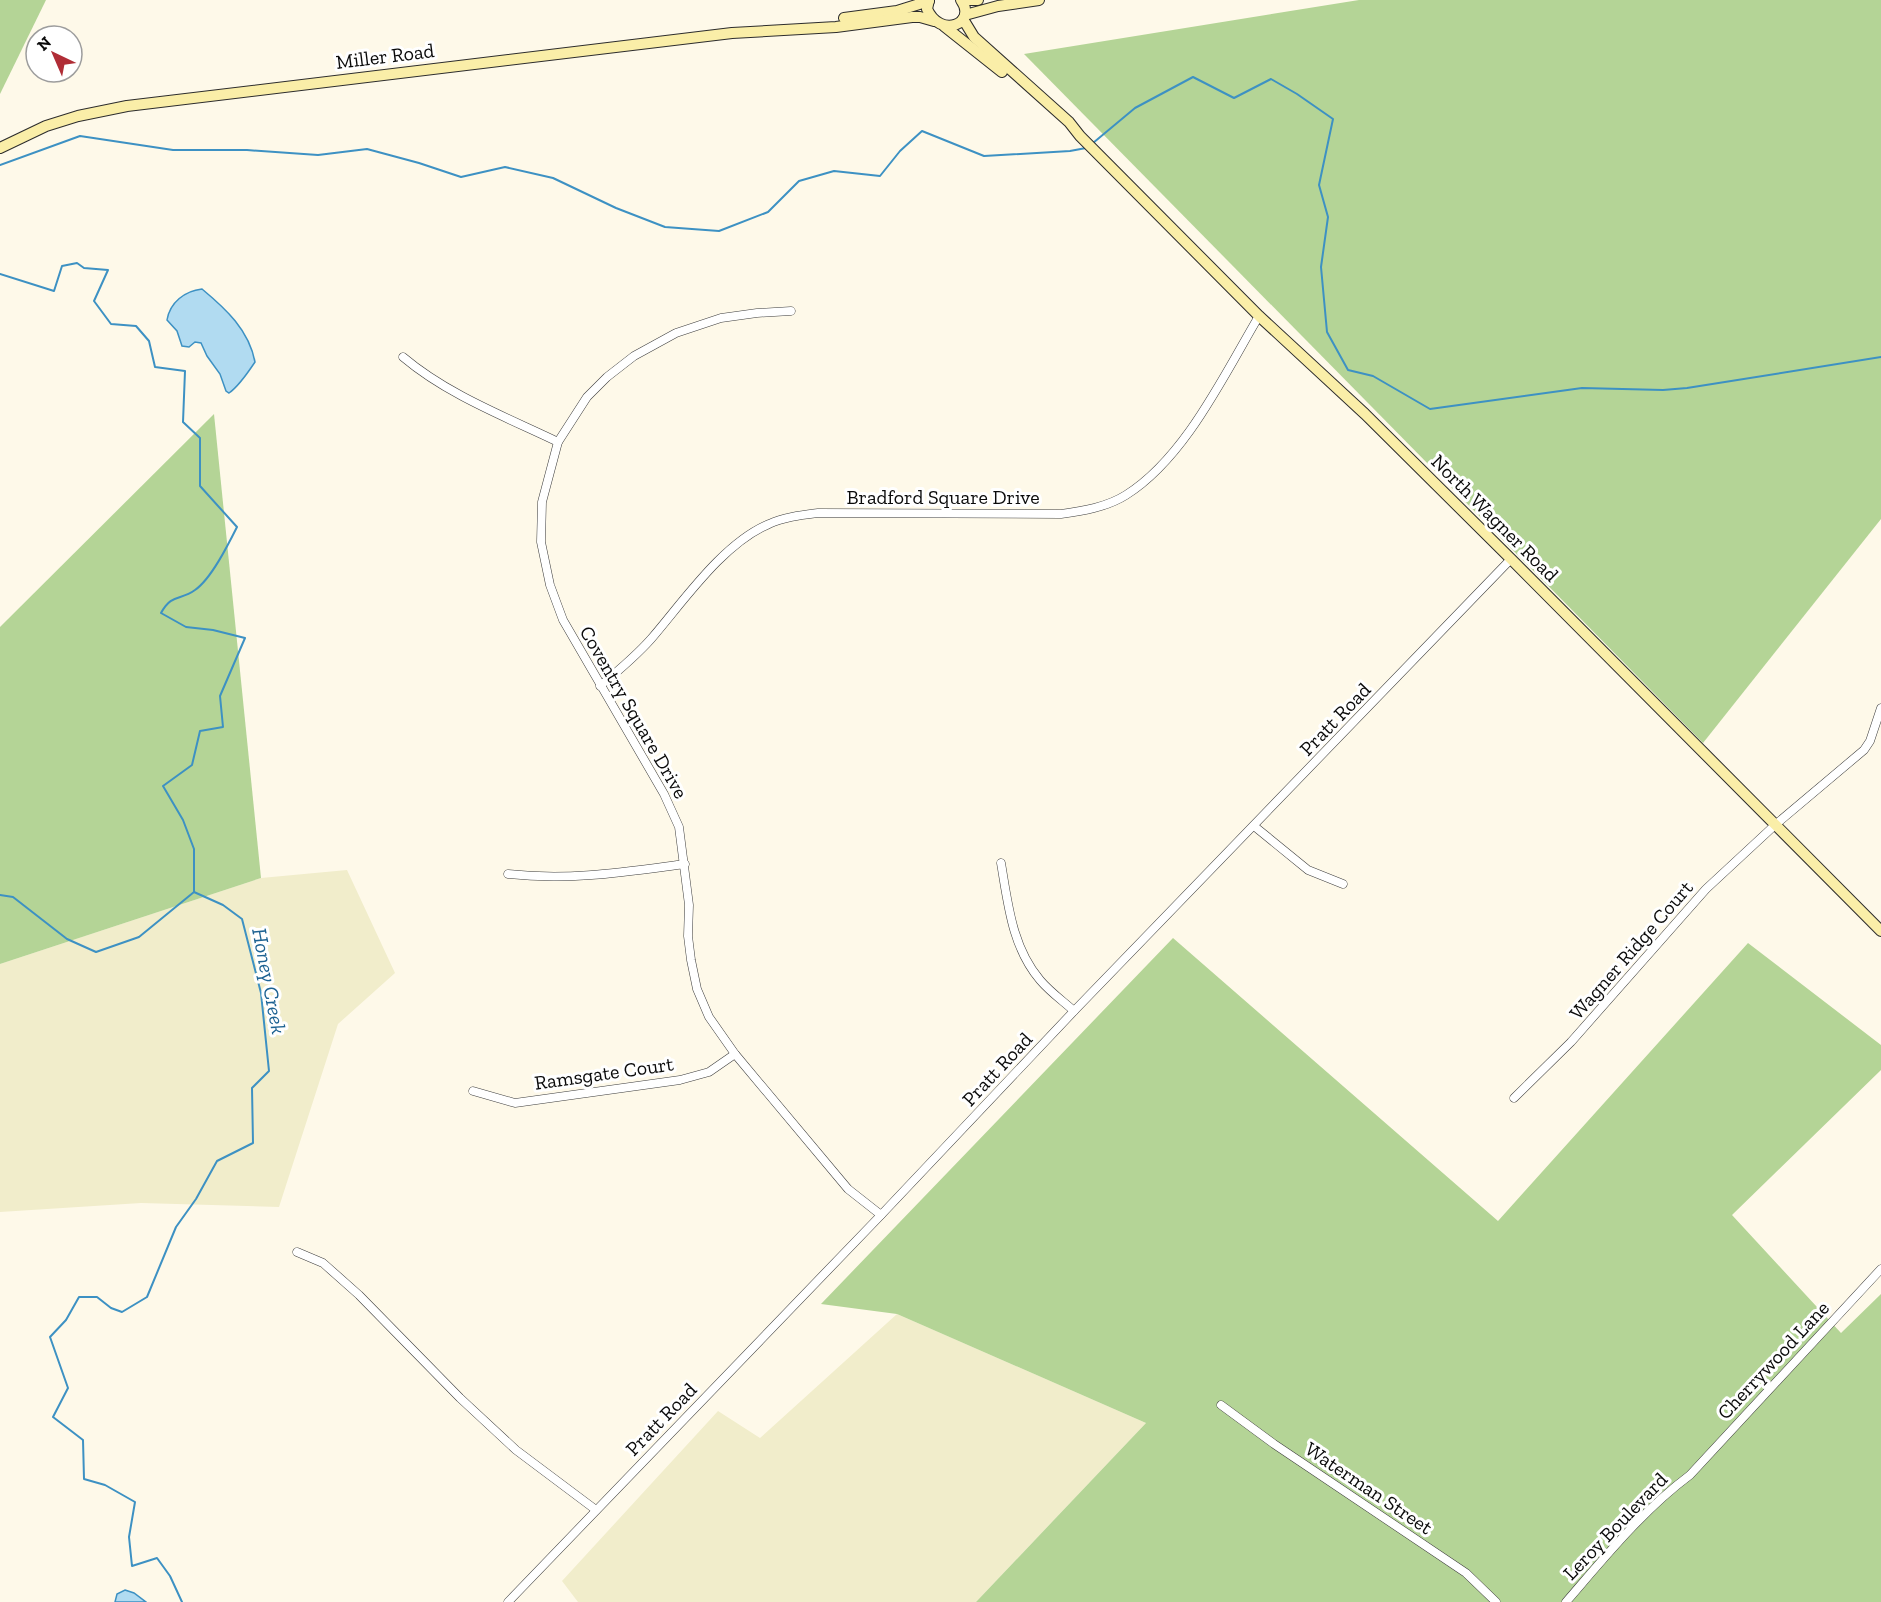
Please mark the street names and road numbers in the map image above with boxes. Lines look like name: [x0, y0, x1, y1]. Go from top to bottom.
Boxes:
street label: Miller Road: [334, 38, 436, 74]
street label: North Wagner Road: [1426, 449, 1564, 587]
street label: Bradford Square Drive: [846, 485, 1040, 509]
street label: Coventry Square Drive: [575, 621, 693, 803]
street label: Pratt Road: [1294, 678, 1376, 760]
street label: Wagner Ridge Court: [1564, 875, 1698, 1024]
street label: Pratt Road: [957, 1027, 1037, 1111]
street label: Ramsgate Court: [533, 1051, 676, 1095]
street label: Cherrywood Lane: [1712, 1296, 1834, 1424]
street label: Pratt Road: [620, 1378, 702, 1460]
street label: Waterman Street: [1301, 1437, 1438, 1540]
street label: Leroy Boulevard: [1558, 1467, 1672, 1585]

